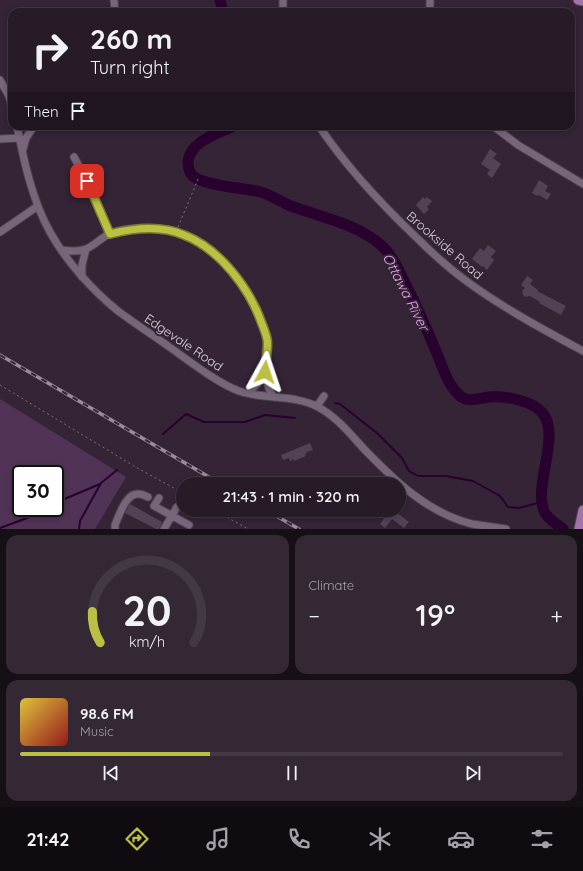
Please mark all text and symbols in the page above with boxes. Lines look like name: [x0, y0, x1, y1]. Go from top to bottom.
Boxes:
text: 260 m: [90, 21, 172, 56]
icon: right: [24, 24, 76, 76]
text: Turn right: [90, 56, 170, 79]
icon: arrive: [67, 100, 89, 122]
text: Then: [24, 102, 59, 121]
pin: [70, 164, 104, 198]
icon: arrive: [76, 170, 98, 192]
street label: Brookside Road: [404, 208, 486, 282]
water label: Ottawa River: [379, 250, 434, 335]
street label: Edgevale Road: [142, 310, 226, 374]
position arrow: [244, 351, 286, 393]
speed limit sign: 30: [12, 465, 64, 517]
text: 21:43 · 1 min · 320 m: [223, 487, 359, 506]
text: Climate: [309, 577, 354, 593]
text: 20: [123, 583, 172, 635]
text: 19°: [415, 596, 455, 634]
text: −: [309, 602, 320, 630]
text: +: [551, 602, 563, 630]
text: km/h: [129, 632, 165, 650]
text: 98.6 FM: [80, 704, 134, 723]
text: Music: [80, 723, 114, 739]
icon: previous: [100, 762, 122, 784]
icon: pause: [281, 762, 303, 784]
icon: next: [462, 762, 484, 784]
icon: directions: [123, 825, 151, 853]
icon: music: [204, 825, 232, 853]
icon: phone: [285, 825, 313, 853]
icon: climate: [366, 825, 394, 853]
icon: car: [447, 825, 475, 853]
icon: filters: [528, 825, 556, 853]
text: 21:42: [27, 828, 70, 851]

